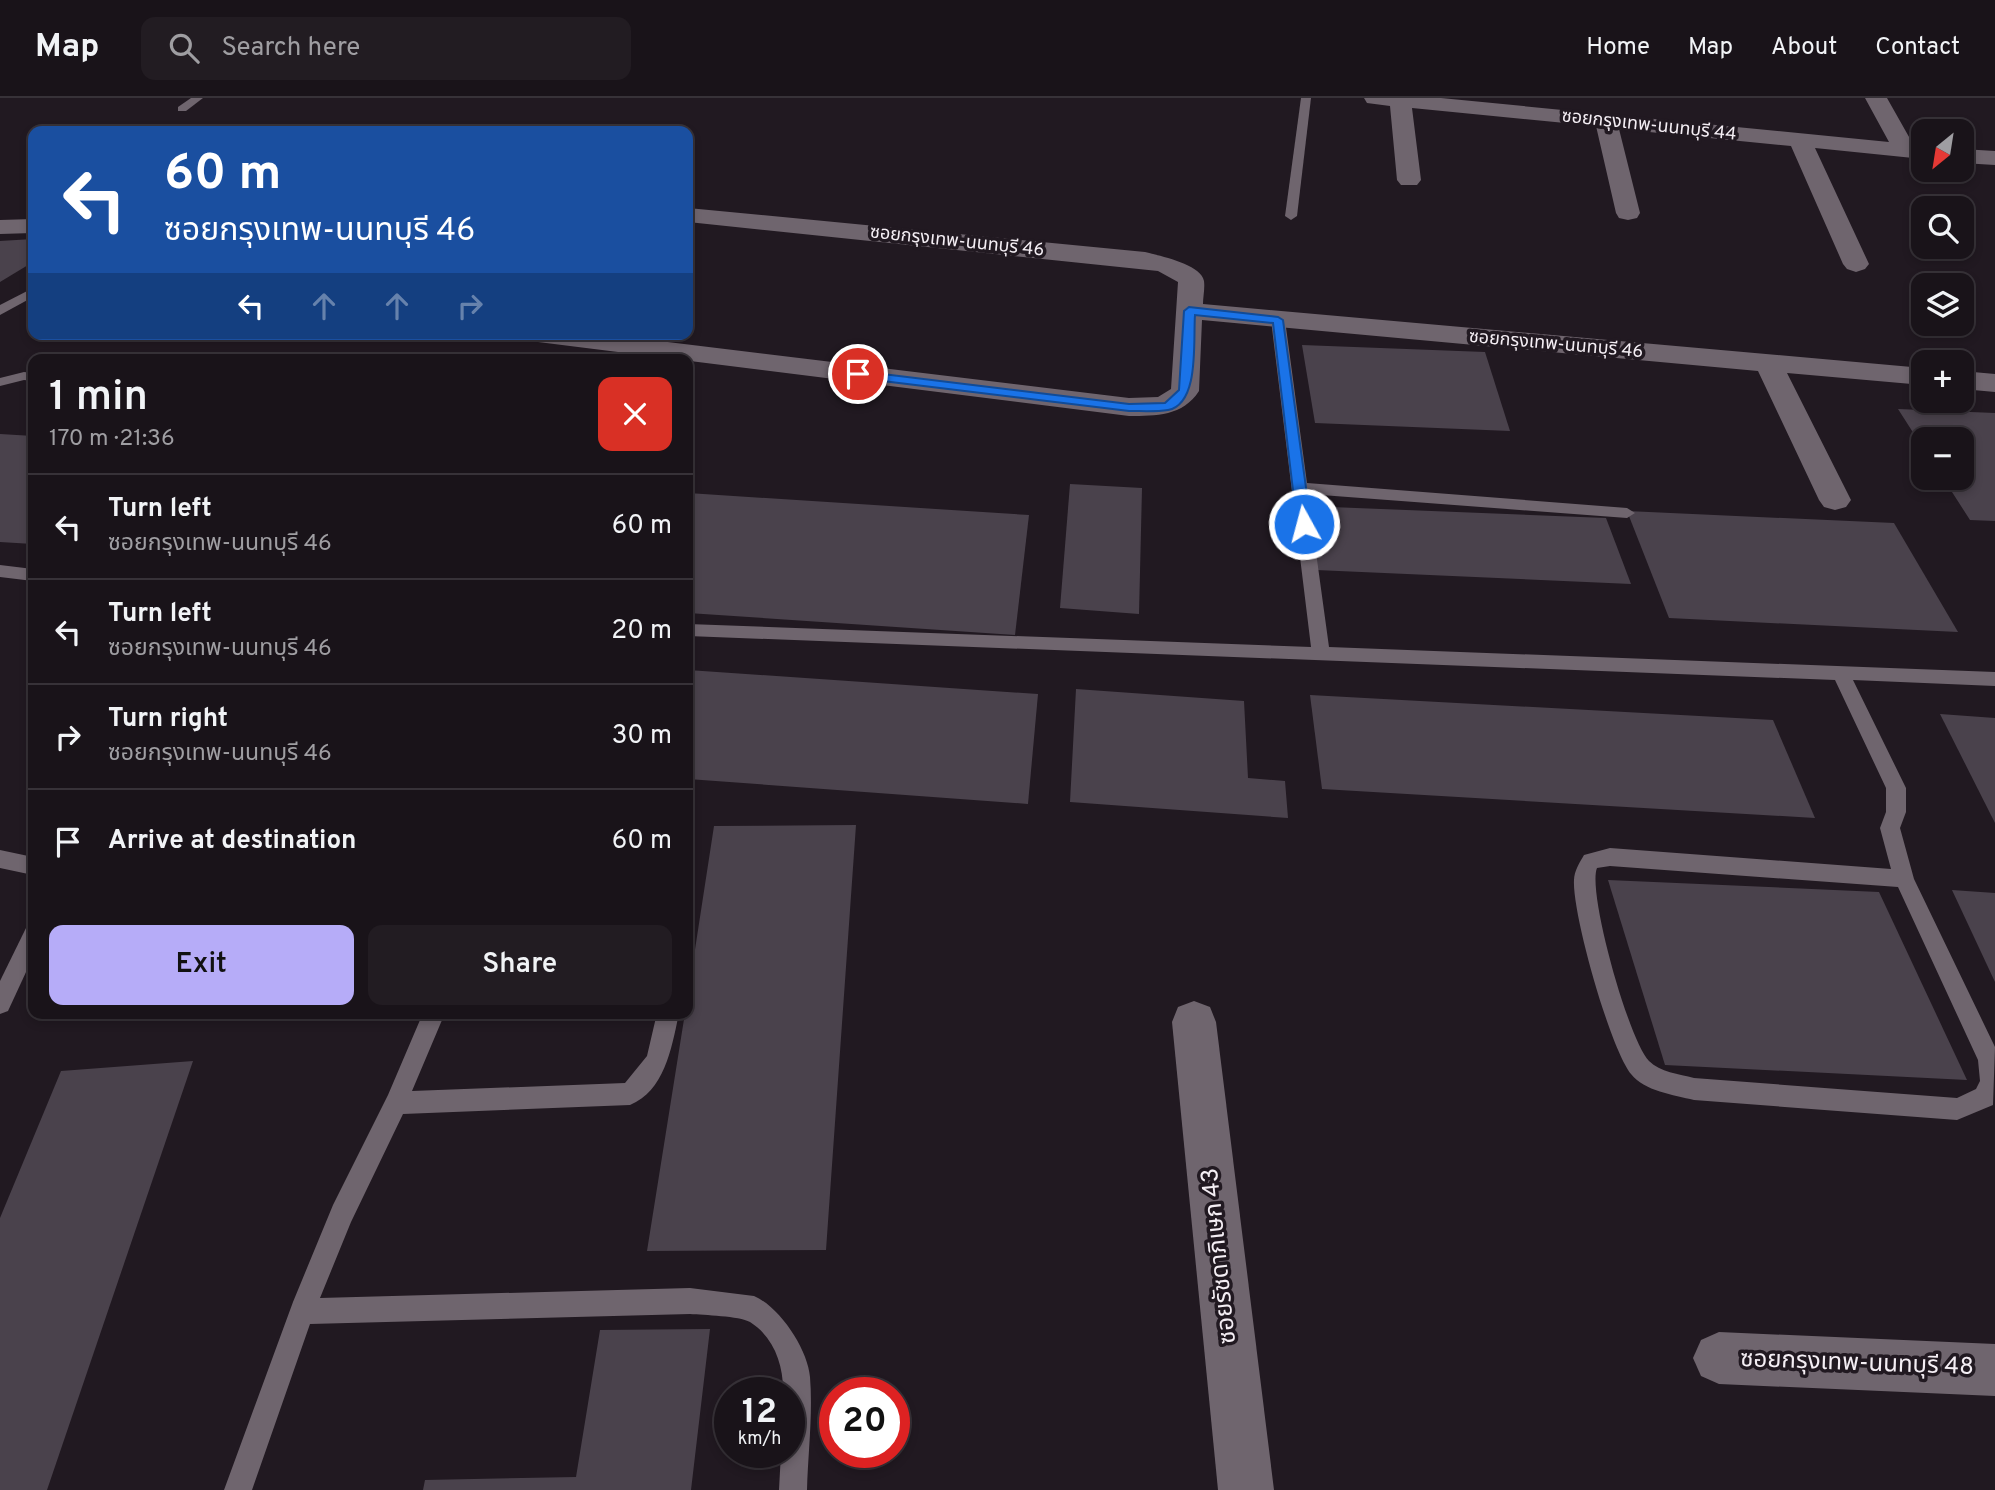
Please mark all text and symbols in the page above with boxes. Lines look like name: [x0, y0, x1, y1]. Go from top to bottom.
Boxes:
search box: [141, 17, 631, 80]
text: Map: [35, 27, 99, 69]
icon: search: [165, 29, 203, 67]
text: Search here: [221, 32, 360, 65]
text: Home: [1586, 33, 1650, 63]
text: Map: [1688, 33, 1733, 63]
text: About: [1771, 33, 1837, 63]
text: Contact: [1875, 33, 1960, 63]
street label: ซอยกรุงเทพ-นนทบุรี 44: [1561, 105, 1737, 147]
north arrow: [1911, 119, 1974, 182]
map controls: [1911, 119, 1974, 490]
text: 60 m: [164, 145, 282, 207]
icon: left: [49, 154, 140, 245]
button: search: [1911, 196, 1974, 259]
text: ซอยกรุงเทพ-นนทบุรี 46: [164, 212, 475, 252]
street label: ซอยกรุงเทพ-นนทบุรี 46: [869, 221, 1045, 263]
button: layers: [1911, 273, 1974, 336]
icon: left: [232, 287, 270, 325]
icon: ahead: [305, 287, 343, 325]
icon: ahead: [378, 287, 416, 325]
icon: right: [451, 287, 489, 325]
street label: ซอยกรุงเทพ-นนทบุรี 46: [1468, 326, 1644, 364]
pin: [828, 344, 888, 404]
button: +: [1911, 350, 1974, 413]
icon: arrive: [839, 355, 877, 393]
text: 1 min: [49, 372, 148, 425]
button: close: [598, 377, 672, 451]
text: 170 m · 21:36: [49, 425, 175, 454]
button: −: [1911, 427, 1974, 490]
position arrow: [1267, 487, 1341, 561]
text: Turn left: [108, 493, 212, 526]
icon: left: [49, 508, 87, 546]
text: 60 m: [612, 510, 672, 543]
text: ซอยกรุงเทพ-นนทบุรี 46: [108, 530, 332, 559]
text: Turn left: [108, 598, 212, 631]
icon: left: [49, 613, 87, 651]
text: 20 m: [611, 615, 672, 648]
text: ซอยกรุงเทพ-นนทบุรี 46: [108, 635, 332, 664]
text: Turn right: [108, 703, 228, 736]
icon: right: [49, 718, 87, 756]
text: 30 m: [612, 720, 672, 753]
text: ซอยกรุงเทพ-นนทบุรี 46: [108, 740, 332, 769]
icon: arrive: [49, 823, 87, 861]
text: Arrive at destination: [108, 825, 356, 858]
text: 60 m: [612, 825, 672, 858]
button: Exit: [49, 925, 354, 1005]
button: Share: [368, 925, 672, 1005]
street label: ซอยรัชดาภิเษก 43: [1196, 1166, 1244, 1346]
street label: ซอยกรุงเทพ-นนทบุรี 48: [1740, 1345, 1974, 1383]
speed limit sign: 20: [819, 1377, 910, 1468]
text: 12: [742, 1391, 777, 1435]
text: km/h: [738, 1428, 781, 1451]

